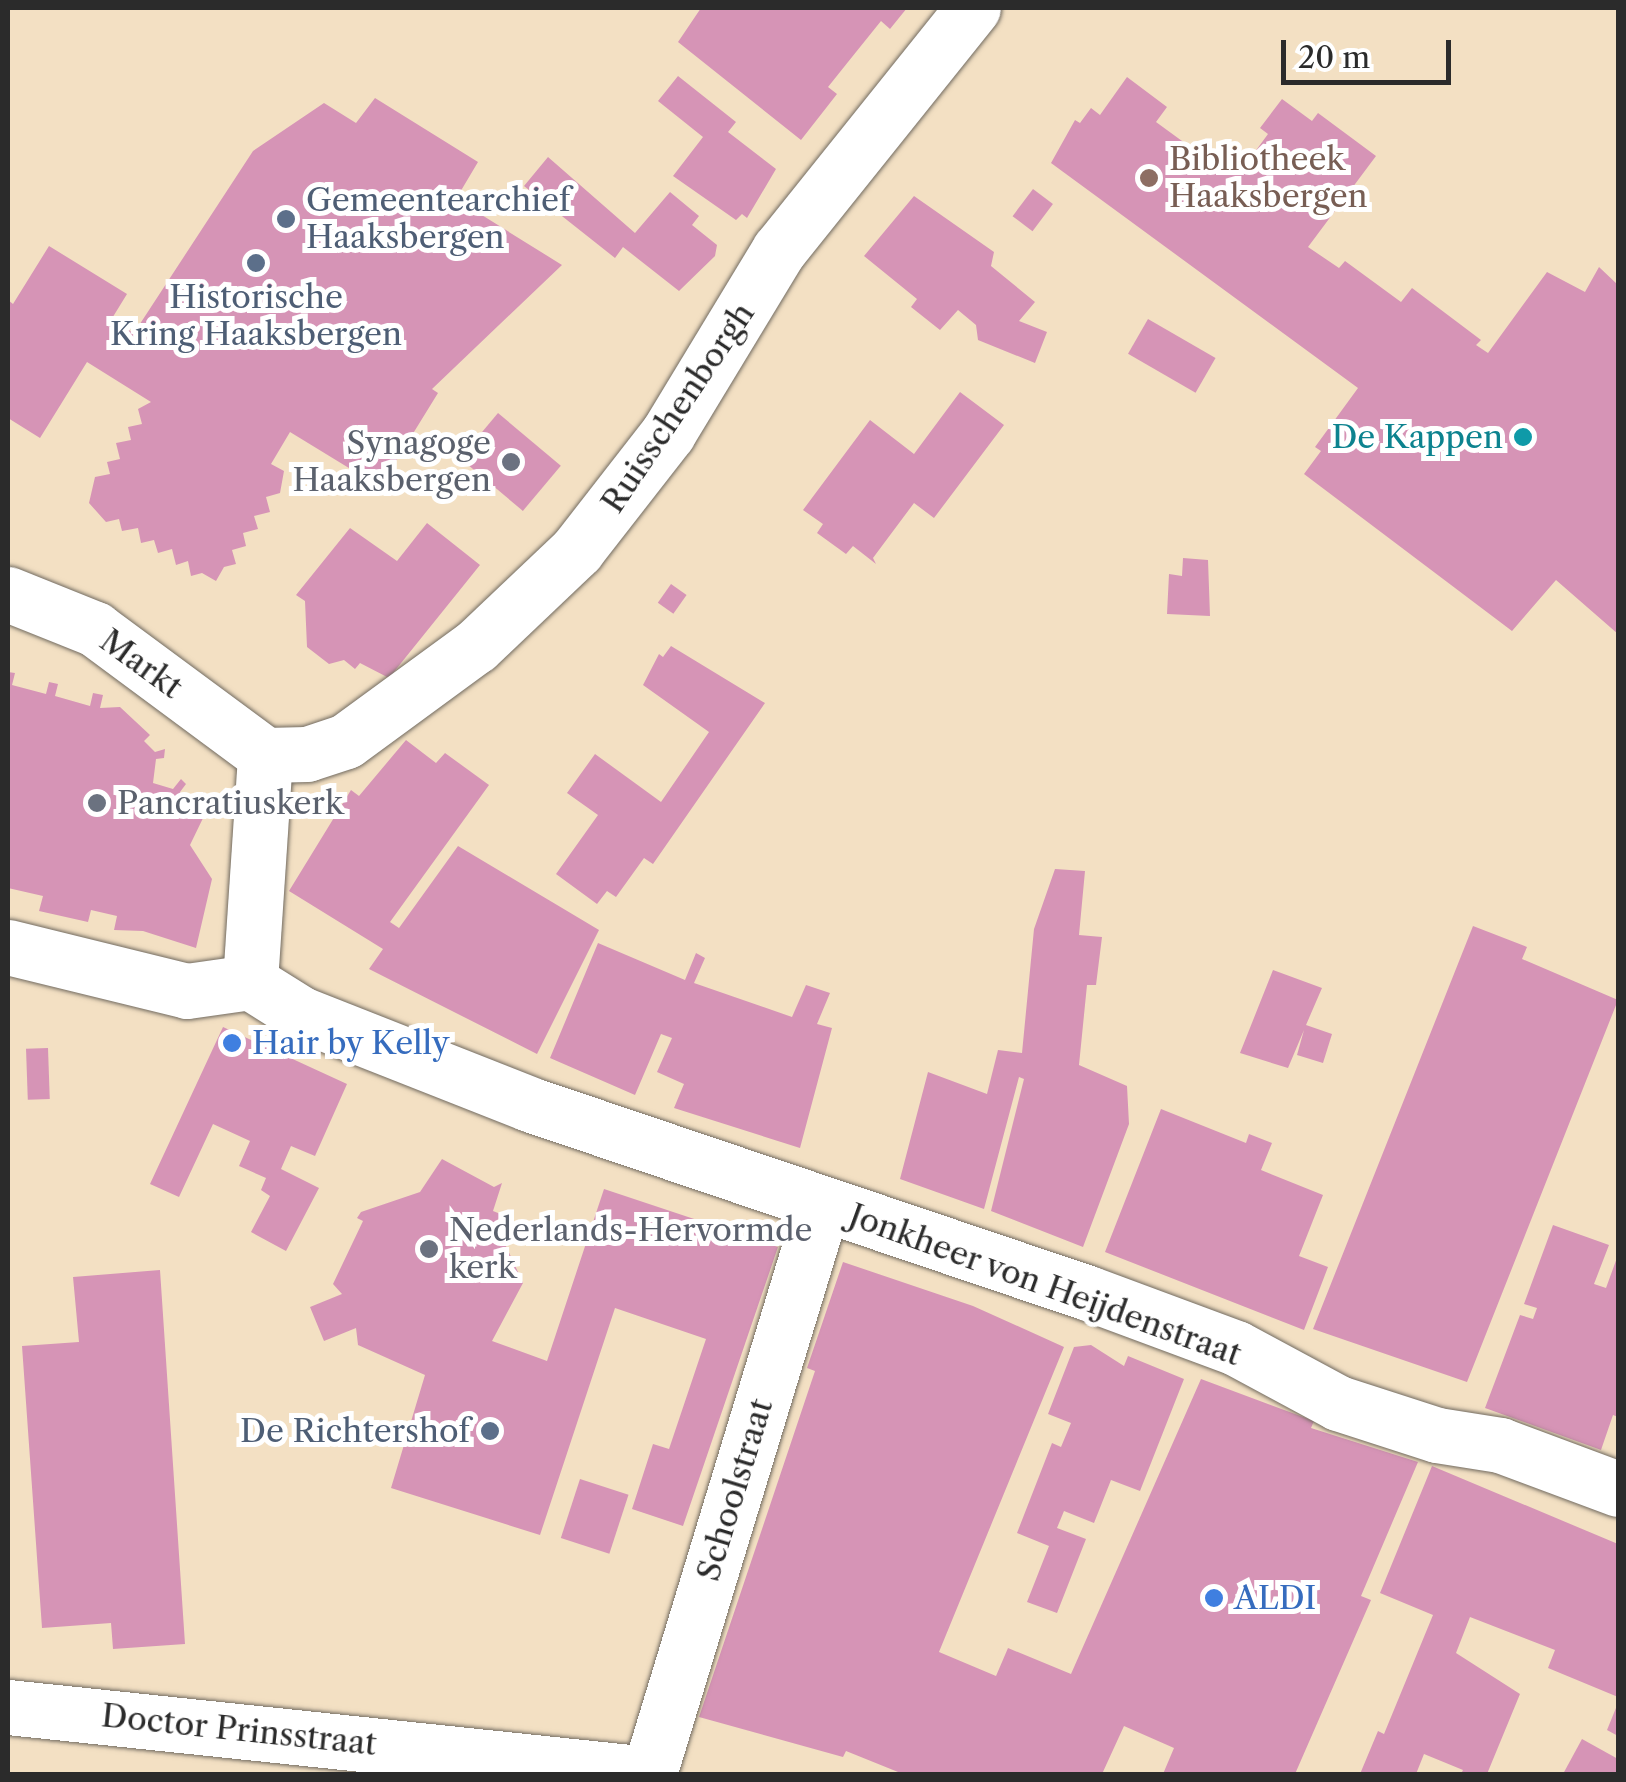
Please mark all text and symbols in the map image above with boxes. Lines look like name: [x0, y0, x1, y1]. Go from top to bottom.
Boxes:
scale bar: [1286, 20, 1456, 82]
text: 20 m: [1298, 39, 1370, 76]
place label: Bibliotheek Haaksbergen: [1169, 141, 1368, 216]
marker: Bibliotheek Haaksbergen: [1138, 167, 1160, 189]
place label: Gemeentearchief Haaksbergen: [306, 182, 570, 257]
marker: Gemeentearchief Haaksbergen: [275, 208, 297, 230]
marker: Historische Kring Haaksbergen: [245, 252, 267, 274]
place label: Historische Kring Haaksbergen: [110, 279, 402, 354]
street label: Ruisschenborgh: [594, 296, 762, 520]
place label: De Kappen: [1331, 418, 1503, 456]
place label: Synagoge Haaksbergen: [292, 425, 491, 500]
marker: De Kappen: [1512, 426, 1534, 448]
marker: Synagoge Haaksbergen: [500, 451, 522, 473]
street label: Markt: [92, 621, 190, 707]
place label: Pancratiuskerk: [117, 784, 343, 822]
marker: Pancratiuskerk: [86, 792, 108, 814]
place label: Hair by Kelly: [252, 1024, 451, 1062]
marker: Hair by Kelly: [221, 1032, 243, 1054]
street label: Jonkheer von Heijdenstraat: [843, 1196, 1247, 1374]
place label: Nederlands-Hervormde kerk: [449, 1212, 812, 1287]
marker: Nederlands-Hervormde kerk: [418, 1238, 440, 1260]
street label: Schoolstraat: [689, 1394, 781, 1586]
place label: De Richtershof: [240, 1412, 470, 1450]
marker: De Richtershof: [479, 1420, 501, 1442]
place label: ALDI: [1234, 1579, 1316, 1617]
marker: ALDI: [1203, 1587, 1225, 1609]
street label: Doctor Prinsstraat: [99, 1696, 379, 1764]

